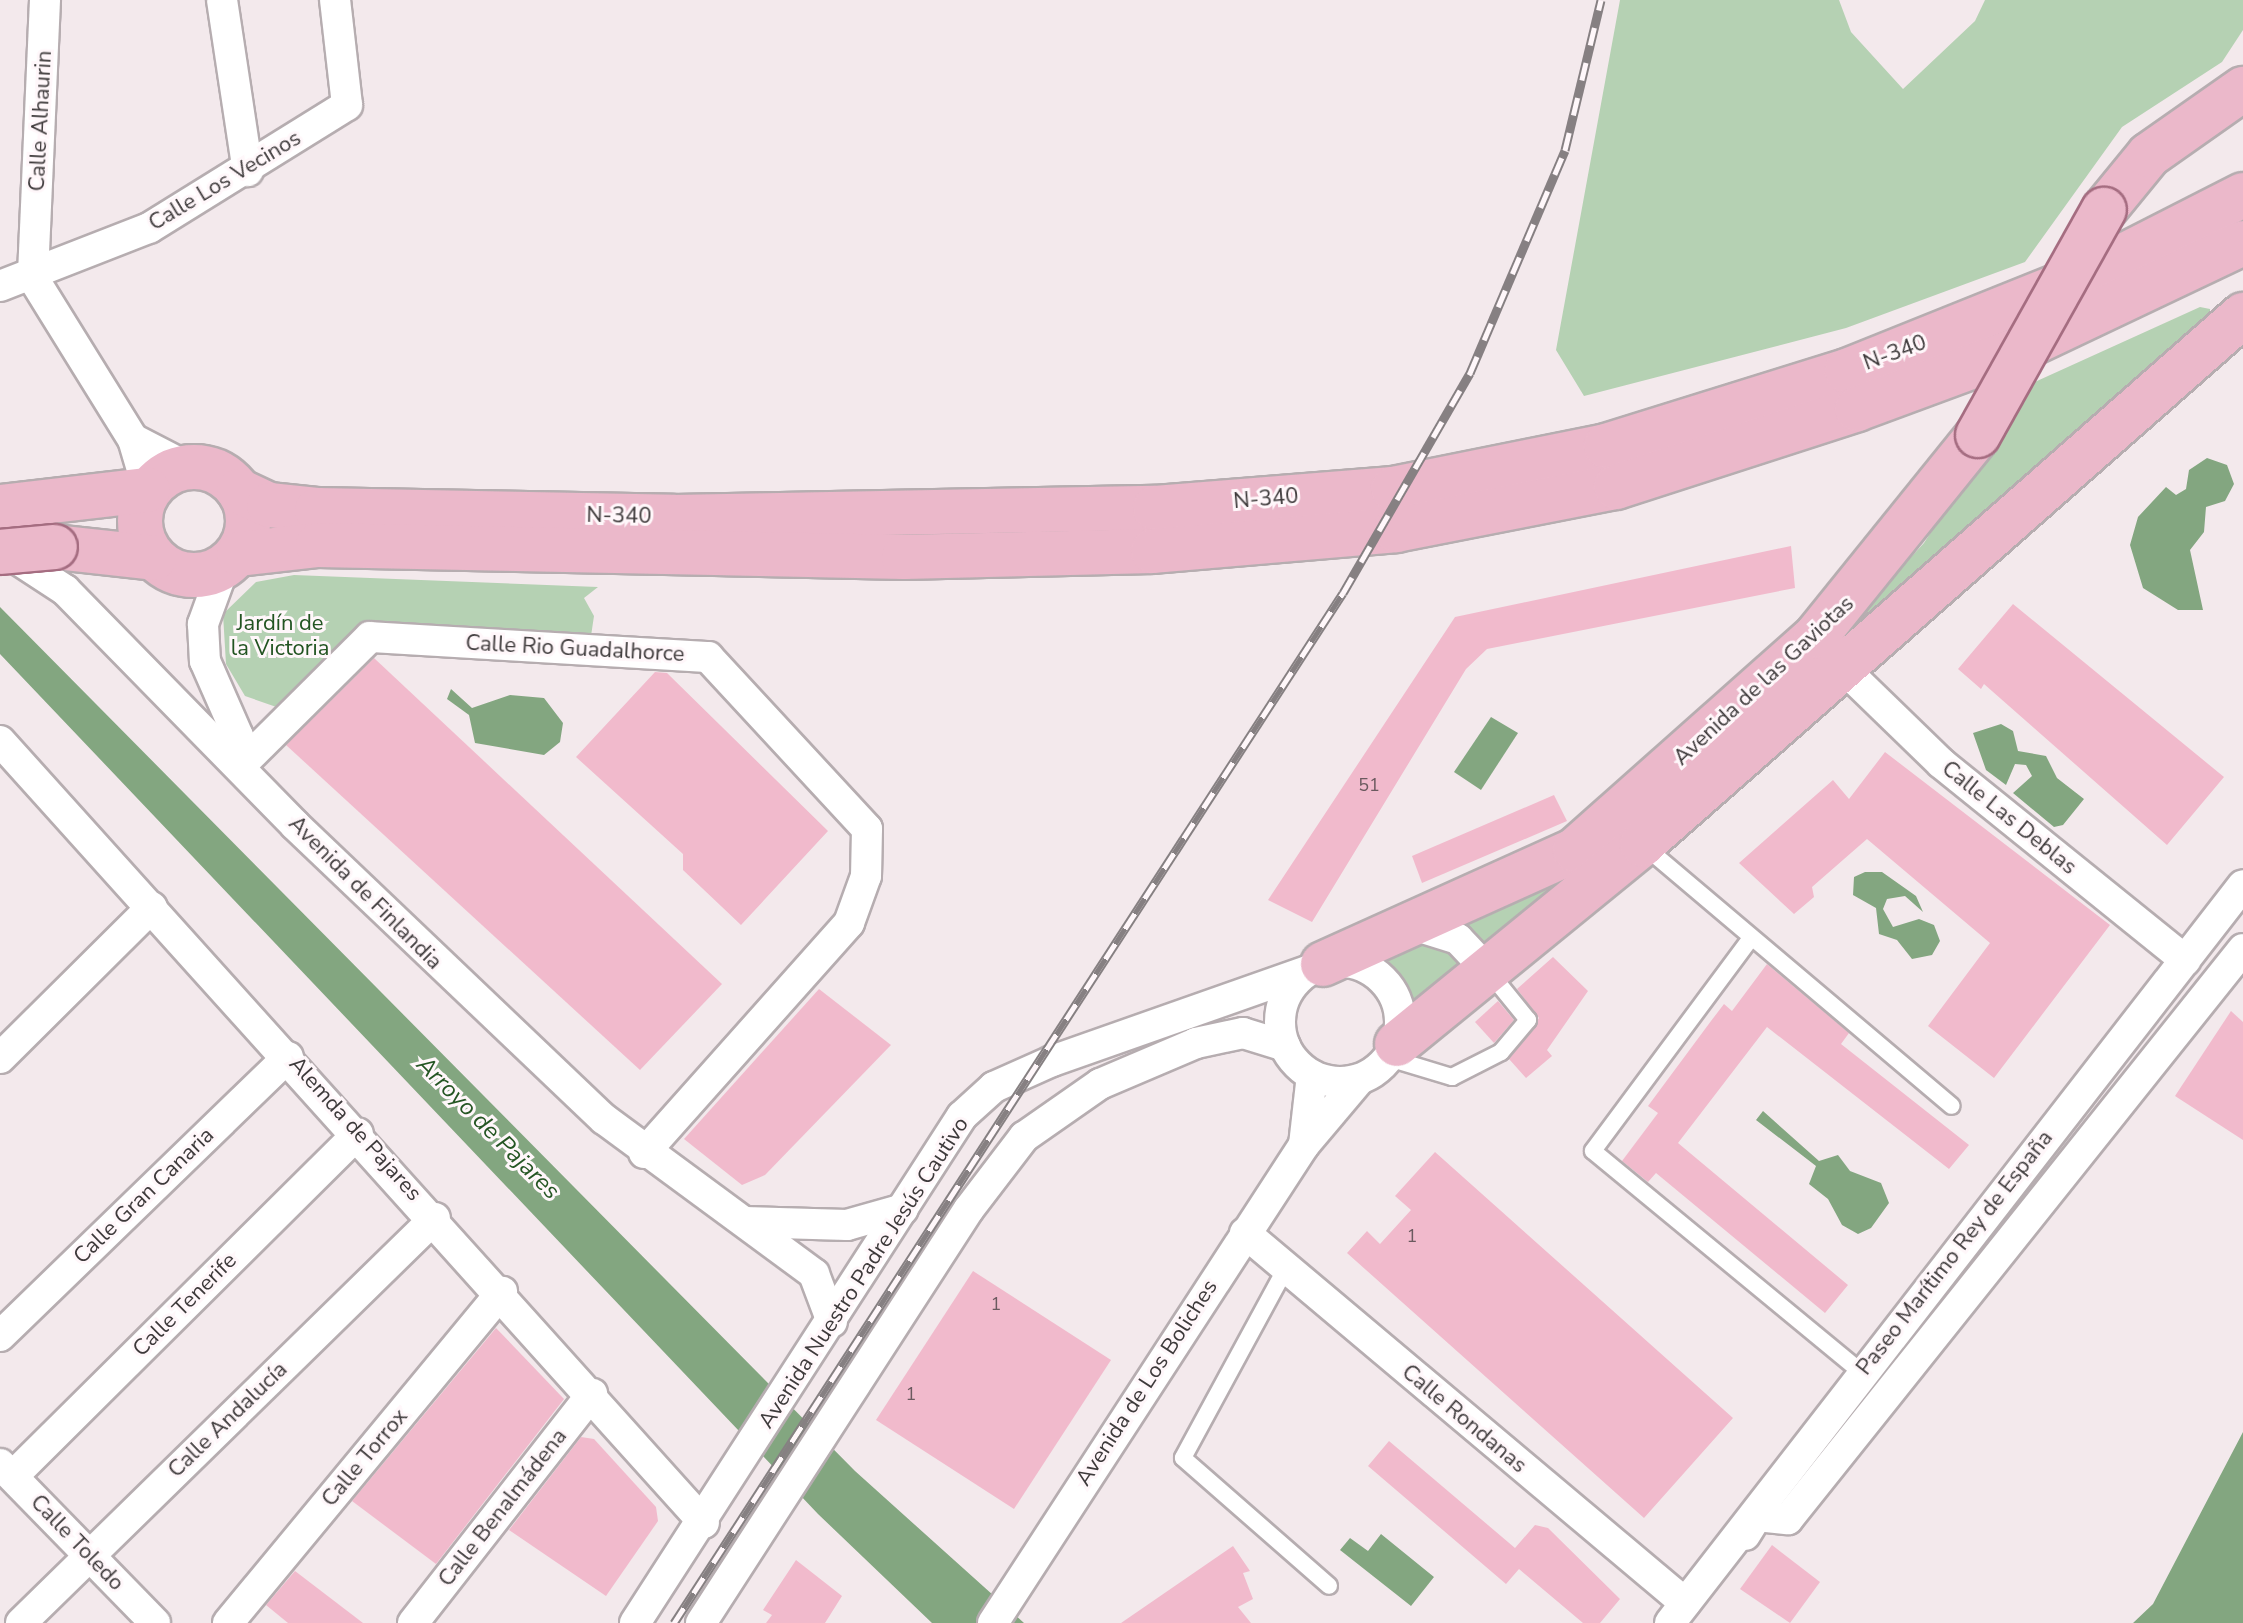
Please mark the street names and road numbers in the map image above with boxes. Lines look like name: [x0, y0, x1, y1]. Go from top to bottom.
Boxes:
street label: Calle Alhaurin: [24, 50, 58, 192]
street label: Calle Los Vecinos: [144, 125, 306, 237]
street label: N-340: [1860, 329, 1930, 377]
street label: N-340: [1232, 483, 1300, 515]
street label: N-340: [586, 502, 652, 530]
street label: Avenida de las Gaviotas: [1668, 591, 1860, 771]
street label: Calle Rio Guadalhorce: [465, 630, 685, 668]
street label: Calle Las Deblas: [1936, 756, 2082, 880]
street label: Avenida de Finlandia: [283, 811, 447, 975]
street label: Alemda de Pajares: [283, 1051, 427, 1207]
street label: Avenida Nuestro Padre Jesús Cautivo: [753, 1112, 975, 1434]
street label: Calle Gran Canaria: [68, 1122, 220, 1270]
street label: Paseo Marítimo Rey de España: [1851, 1125, 2059, 1381]
street label: Calle Tenerife: [128, 1248, 242, 1362]
street label: Avenida de Los Boliches: [1071, 1275, 1223, 1491]
street label: Calle Andalucía: [163, 1357, 293, 1483]
street label: Calle Rondanas: [1396, 1359, 1532, 1479]
street label: Calle Torrox: [317, 1404, 413, 1512]
street label: Calle Benalmádena: [433, 1424, 573, 1592]
street label: Calle Toledo: [25, 1489, 129, 1597]

